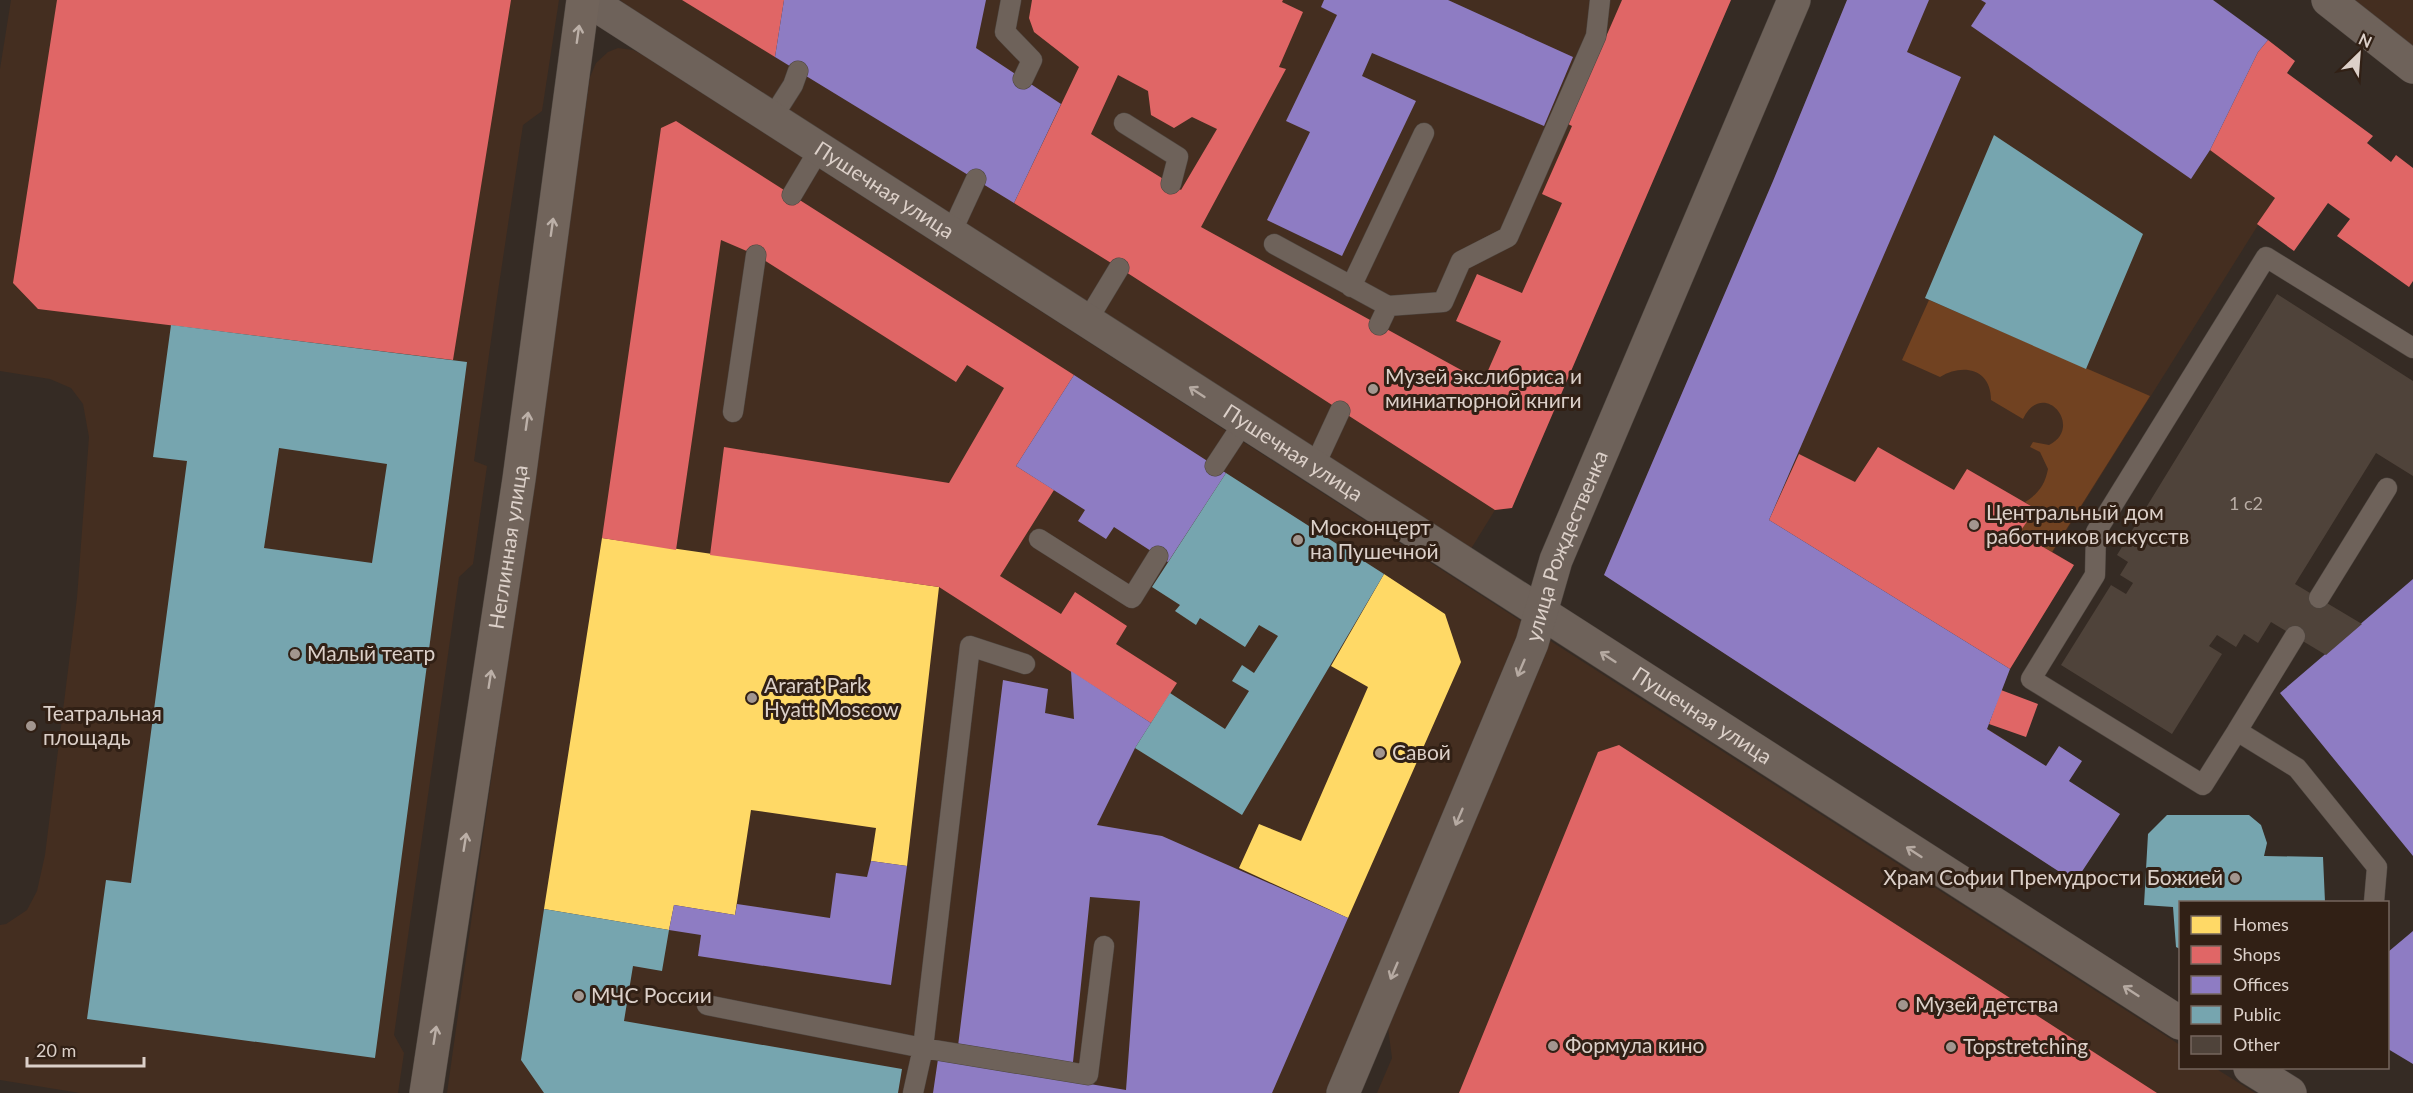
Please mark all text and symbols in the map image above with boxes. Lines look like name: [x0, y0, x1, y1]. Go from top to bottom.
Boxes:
north arrow: [2329, 24, 2389, 84]
one-way arrow: [573, 25, 584, 44]
text: N: [2356, 29, 2375, 51]
street label: Пушечная улица: [811, 135, 959, 243]
one-way arrow: [547, 218, 558, 238]
place label: Музей экслибриса и миниатюрной книги: [1385, 363, 1582, 412]
marker: Музей экслибриса и миниатюрной книги: [1366, 382, 1380, 396]
one-way arrow: [1189, 385, 1206, 397]
street label: Пушечная улица: [1219, 398, 1368, 506]
one-way arrow: [522, 411, 533, 431]
street label: улица Рождественка: [1519, 446, 1612, 644]
street label: Неглинная улица: [482, 463, 532, 631]
house number: 1 с2: [2229, 492, 2263, 514]
place label: Центральный дом работников искусств: [1986, 499, 2189, 548]
place label: Москонцерт на Пушечной: [1310, 514, 1439, 563]
marker: Центральный дом работников искусств: [1967, 518, 1981, 532]
marker: Москонцерт на Пушечной: [1291, 533, 1305, 547]
place label: Малый театр: [307, 640, 435, 665]
marker: Малый театр: [288, 647, 302, 661]
one-way arrow: [1600, 650, 1617, 662]
one-way arrow: [1515, 658, 1526, 677]
street label: Пушечная улица: [1628, 661, 1777, 768]
one-way arrow: [484, 669, 495, 689]
place label: Ararat Park Hyatt Moscow: [764, 672, 899, 721]
marker: Ararat Park Hyatt Moscow: [745, 691, 759, 705]
place label: Театральная площадь: [43, 700, 162, 749]
marker: Театральная площадь: [24, 719, 38, 733]
place label: Савой: [1392, 739, 1451, 764]
marker: Савой: [1373, 746, 1387, 760]
one-way arrow: [1453, 807, 1464, 826]
one-way arrow: [459, 833, 470, 853]
one-way arrow: [1906, 846, 1923, 858]
place label: Храм Софии Премудрости Божией: [1883, 864, 2223, 889]
marker: Храм Софии Премудрости Божией: [2228, 871, 2242, 885]
legend: [2179, 901, 2389, 1069]
text: Homes: [2233, 913, 2289, 935]
text: Shops: [2233, 943, 2281, 965]
one-way arrow: [1388, 961, 1399, 979]
text: Offices: [2233, 973, 2289, 995]
place label: МЧС России: [591, 982, 712, 1007]
one-way arrow: [2123, 985, 2140, 997]
marker: МЧС России: [572, 989, 586, 1003]
place label: Музей детства: [1915, 991, 2058, 1016]
marker: Музей детства: [1896, 998, 1910, 1012]
text: Public: [2233, 1003, 2281, 1025]
one-way arrow: [430, 1026, 441, 1046]
scale bar: [27, 1030, 144, 1068]
place label: Формула кино: [1565, 1032, 1705, 1057]
place label: Topstretching: [1963, 1033, 2088, 1058]
text: Other: [2233, 1033, 2280, 1055]
text: 20 m: [36, 1039, 76, 1061]
marker: Формула кино: [1546, 1039, 1560, 1053]
marker: Topstretching: [1944, 1040, 1958, 1054]

